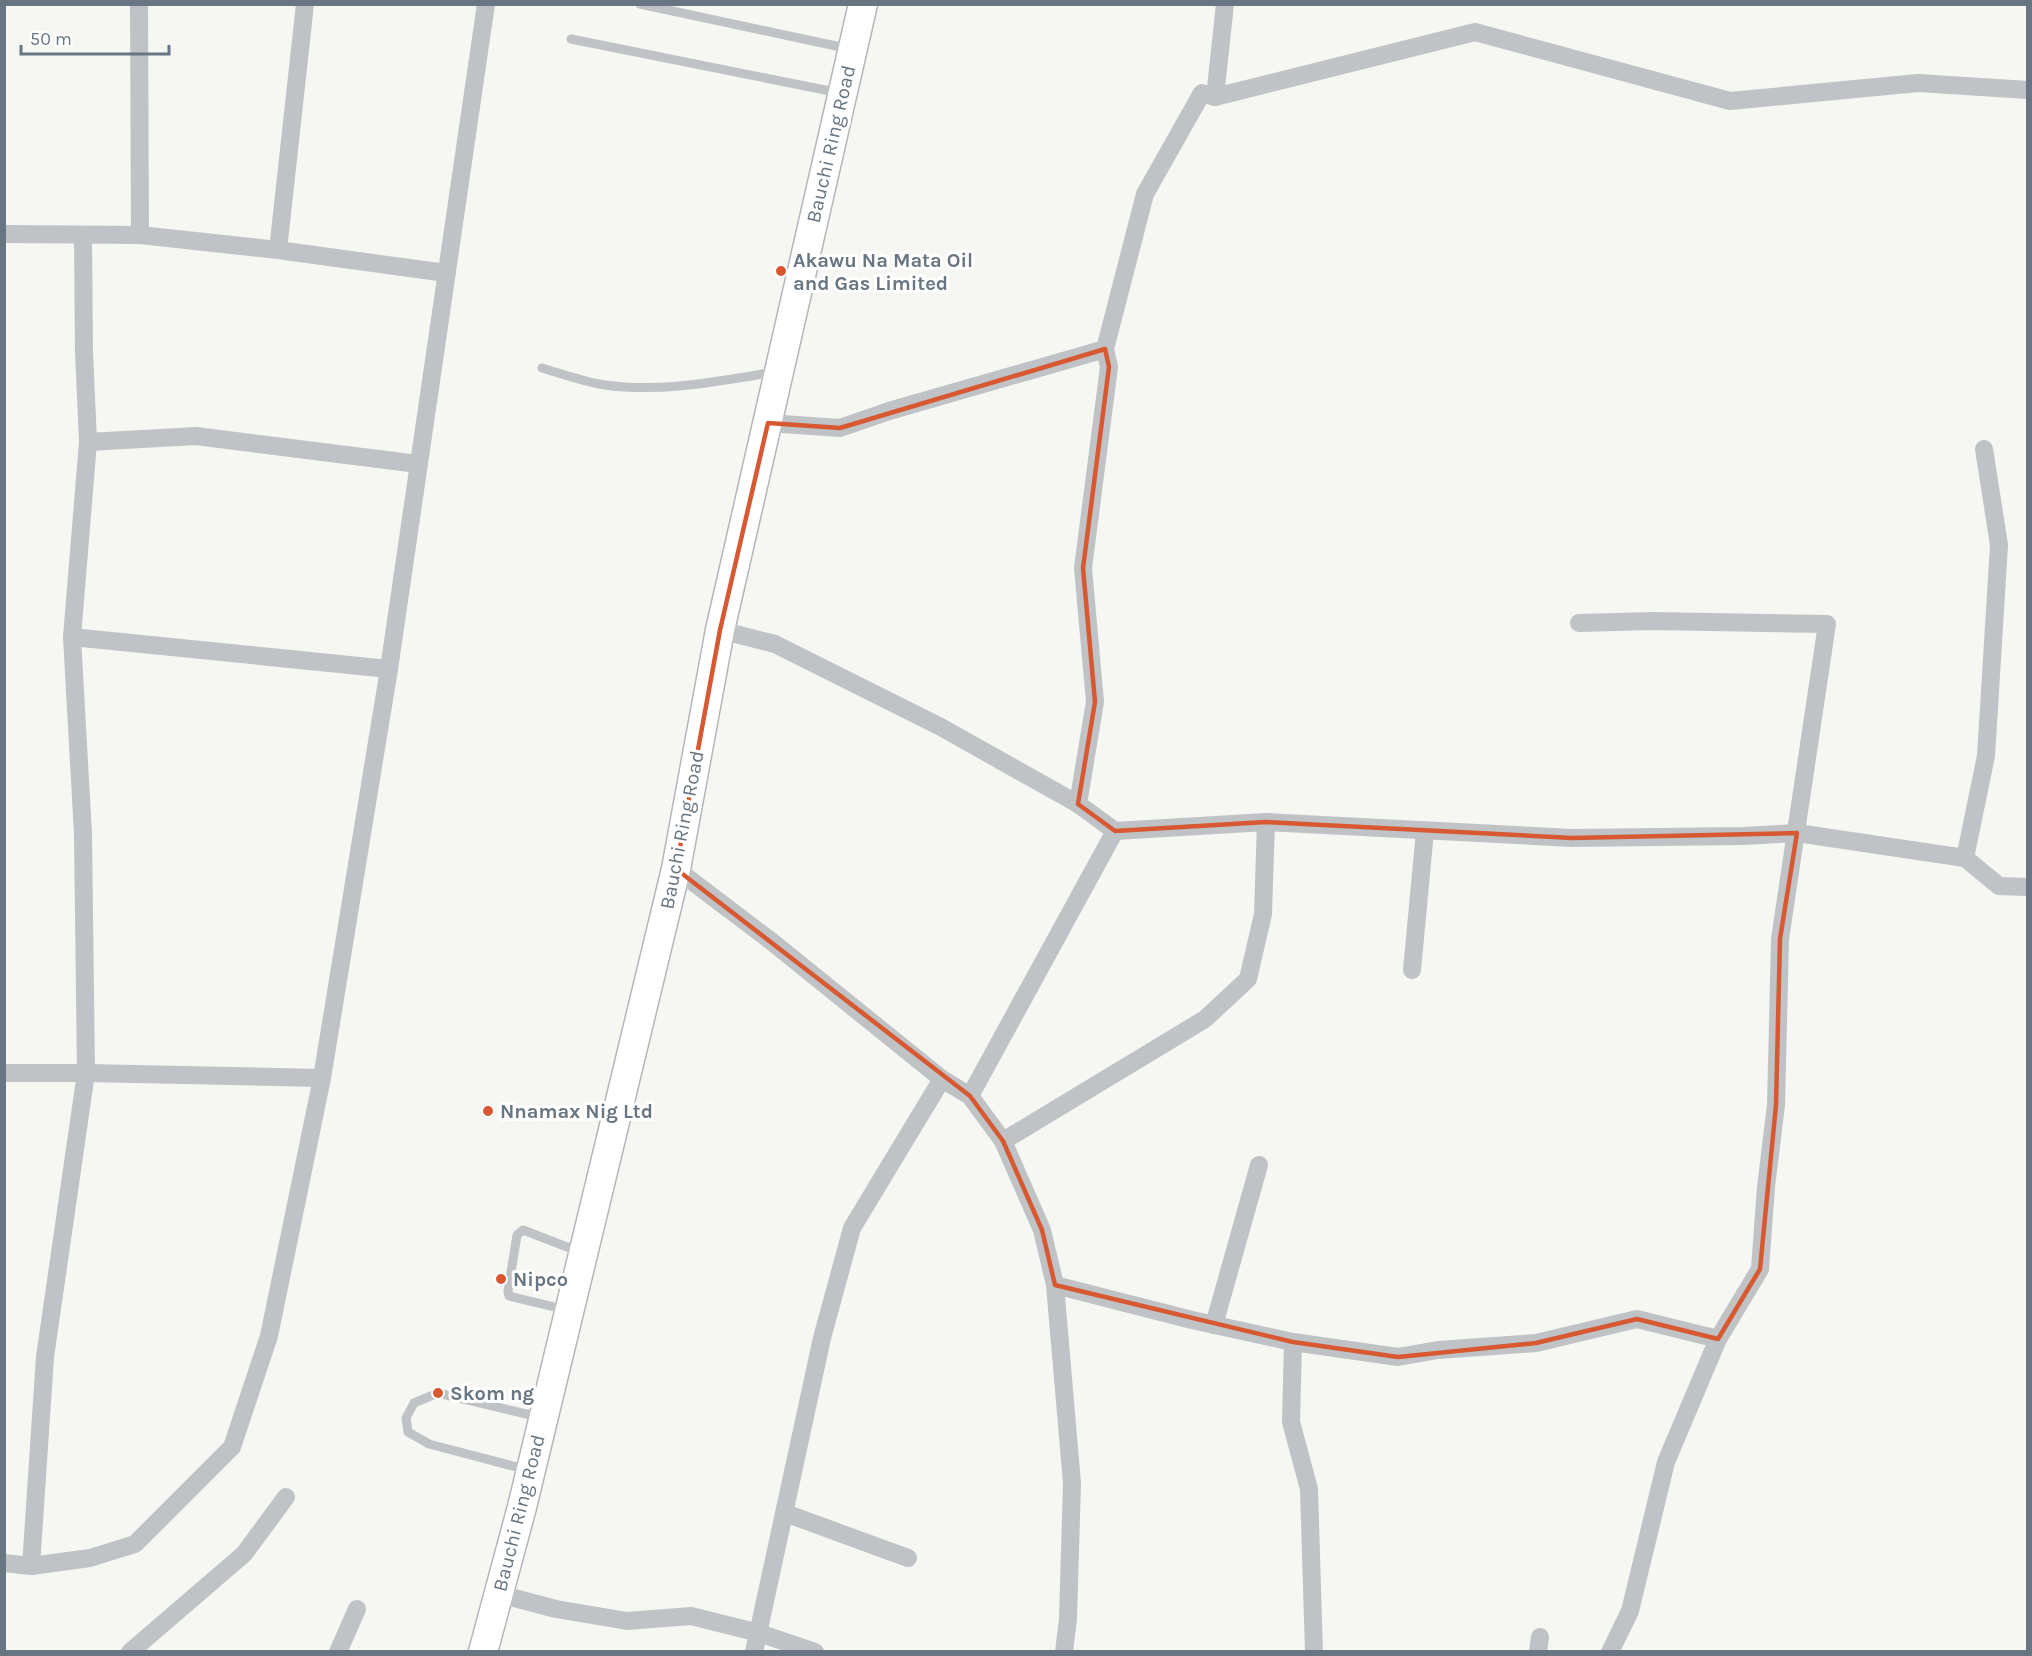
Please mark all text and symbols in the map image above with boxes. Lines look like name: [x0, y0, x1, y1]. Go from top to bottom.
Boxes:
scale bar: [21, 18, 170, 56]
text: 50 m: [30, 28, 72, 50]
street label: Bauchi Ring Road: [802, 63, 860, 225]
place label: Akawu Na Mata Oil and Gas Limited: [793, 249, 973, 295]
marker: Akawu Na Mata Oil and Gas Limited: [774, 264, 788, 278]
street label: Bauchi Ring Road: [655, 749, 709, 911]
place label: Nnamax Nig Ltd: [500, 1100, 653, 1123]
marker: Nnamax Nig Ltd: [481, 1104, 495, 1118]
place label: Nipco: [513, 1268, 568, 1291]
marker: Nipco: [494, 1272, 508, 1286]
place label: Skom ng: [450, 1382, 534, 1405]
marker: Skom ng: [431, 1386, 445, 1400]
street label: Bauchi Ring Road: [488, 1432, 550, 1594]

